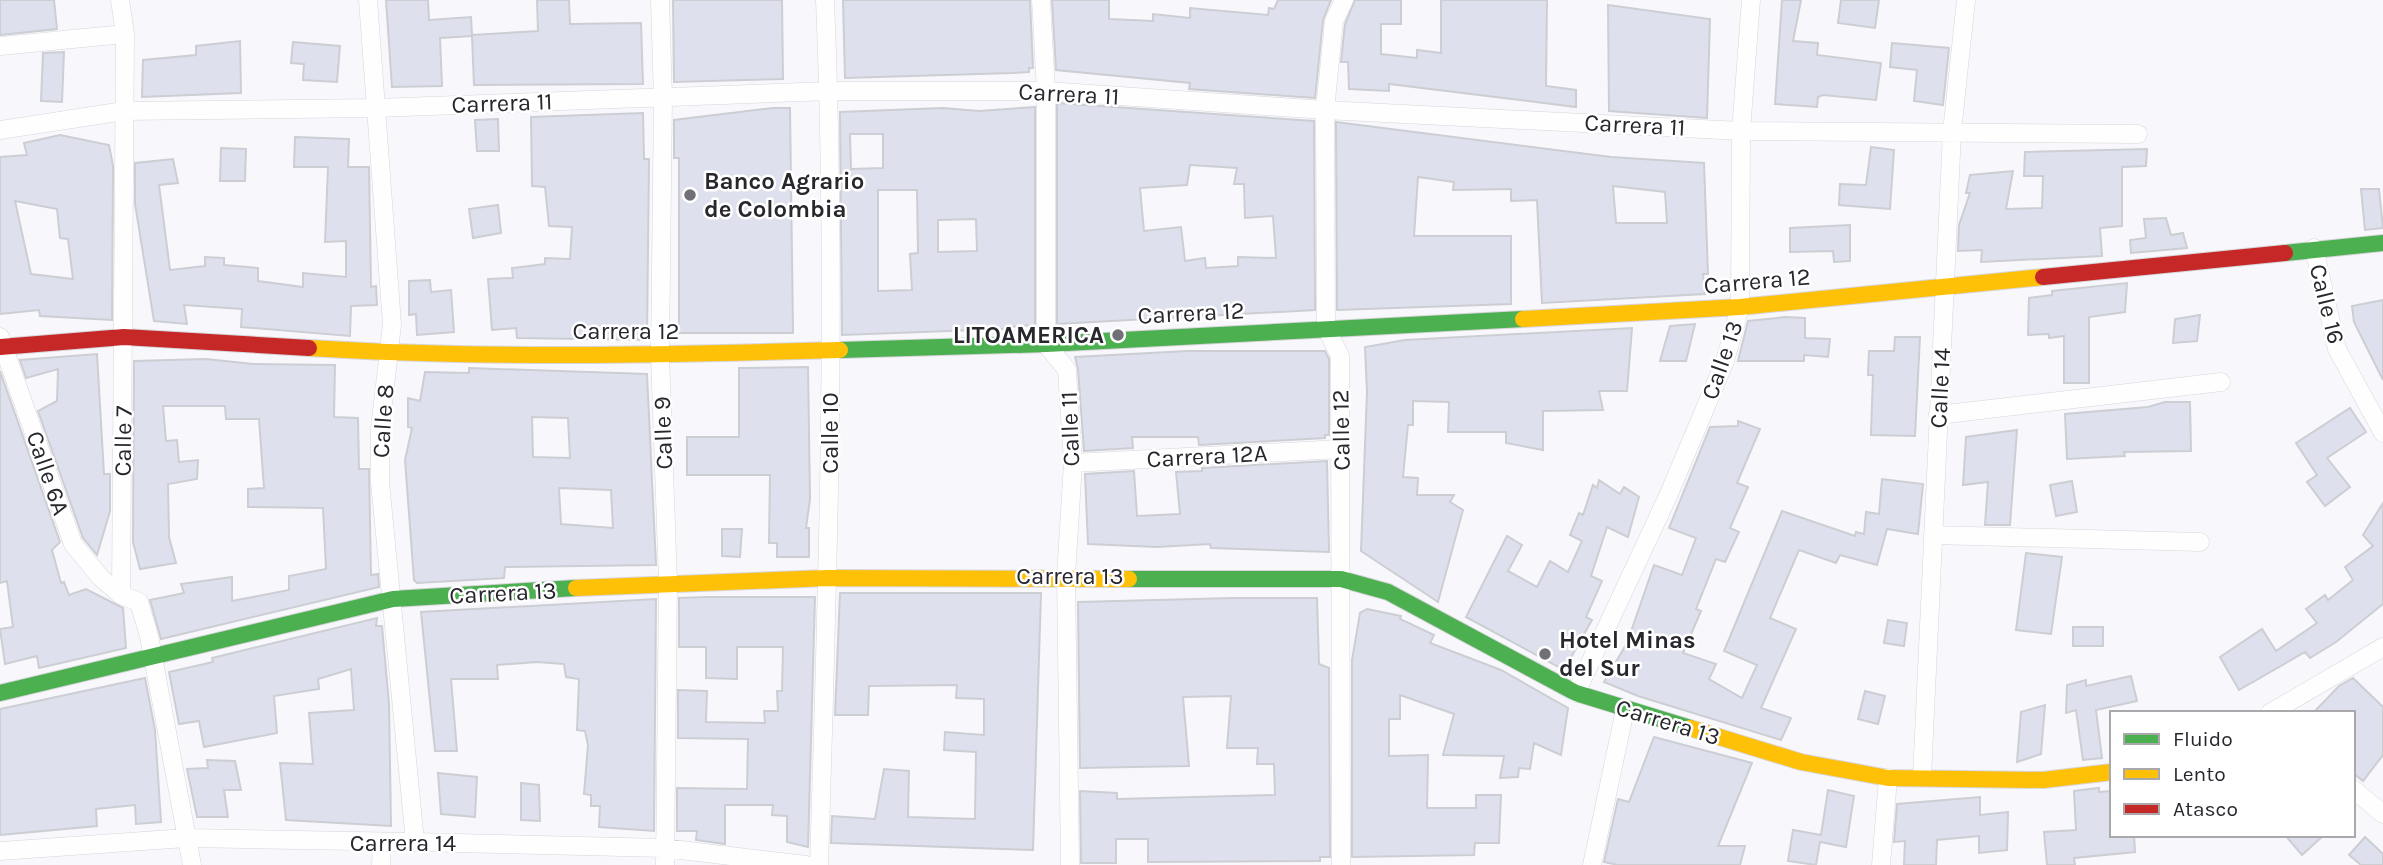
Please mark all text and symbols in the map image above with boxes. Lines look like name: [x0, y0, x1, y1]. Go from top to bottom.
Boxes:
street label: Carrera 11: [1018, 77, 1120, 111]
street label: Carrera 11: [451, 87, 553, 119]
street label: Carrera 11: [1584, 108, 1686, 142]
place label: Banco Agrario de Colombia: [704, 167, 864, 223]
marker: Banco Agrario de Colombia: [682, 187, 698, 203]
street label: Calle 16: [2304, 261, 2350, 347]
street label: Carrera 12: [1702, 262, 1812, 300]
street label: Carrera 12: [1137, 296, 1245, 330]
street label: Carrera 12: [572, 317, 680, 345]
street label: Calle 13: [1695, 317, 1749, 403]
place label: LITOAMERICA: [953, 321, 1104, 349]
marker: LITOAMERICA: [1110, 327, 1126, 343]
street label: Calle 14: [1924, 347, 1956, 429]
street label: Calle 8: [366, 383, 400, 459]
street label: Calle 12: [1326, 389, 1356, 471]
street label: Calle 11: [1055, 391, 1085, 467]
street label: Calle 10: [816, 392, 844, 474]
street label: Calle 9: [648, 396, 678, 470]
street label: Calle 7: [108, 405, 138, 477]
street label: Calle 6A: [21, 427, 75, 519]
street label: Carrera 12A: [1146, 439, 1268, 473]
street label: Carrera 13: [1016, 562, 1124, 590]
street label: Carrera 13: [449, 576, 557, 610]
place label: Hotel Minas del Sur: [1559, 626, 1696, 682]
marker: Hotel Minas del Sur: [1537, 646, 1553, 662]
street label: Carrera 13: [1613, 693, 1723, 751]
legend: [2110, 711, 2355, 837]
text: Fluido: [2173, 727, 2233, 751]
text: Lento: [2173, 762, 2226, 786]
text: Atasco: [2173, 797, 2238, 821]
street label: Carrera 14: [350, 829, 456, 857]

